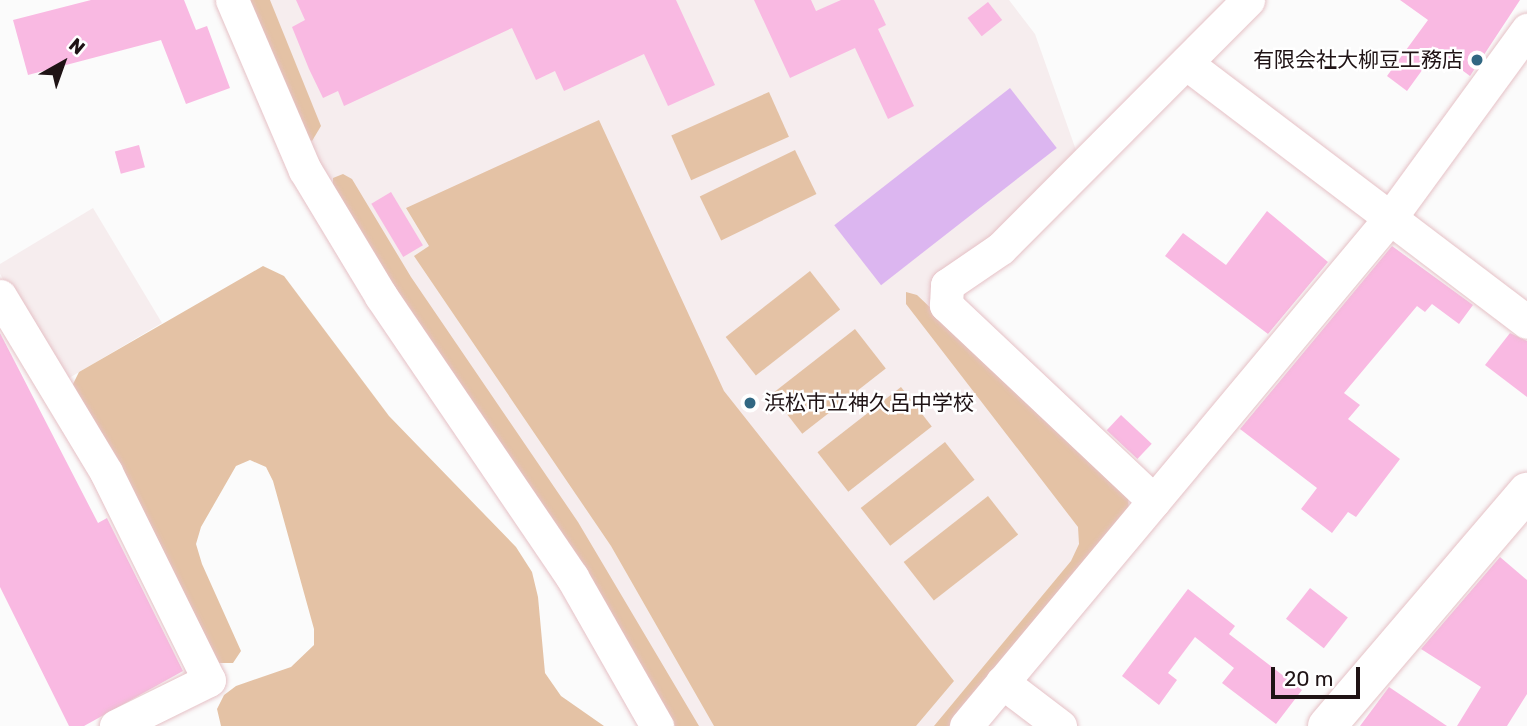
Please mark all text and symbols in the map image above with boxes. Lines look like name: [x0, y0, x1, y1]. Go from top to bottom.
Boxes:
north arrow: [28, 28, 98, 98]
text: N: [64, 33, 89, 60]
place label: 有限会社大柳豆工務店: [1253, 47, 1463, 73]
marker: 有限会社大柳豆工務店: [1469, 52, 1485, 68]
place label: 浜松市立神久呂中学校: [764, 390, 974, 416]
marker: 浜松市立神久呂中学校: [742, 395, 758, 411]
scale bar: [1275, 652, 1364, 696]
text: 20 m: [1284, 666, 1333, 691]

